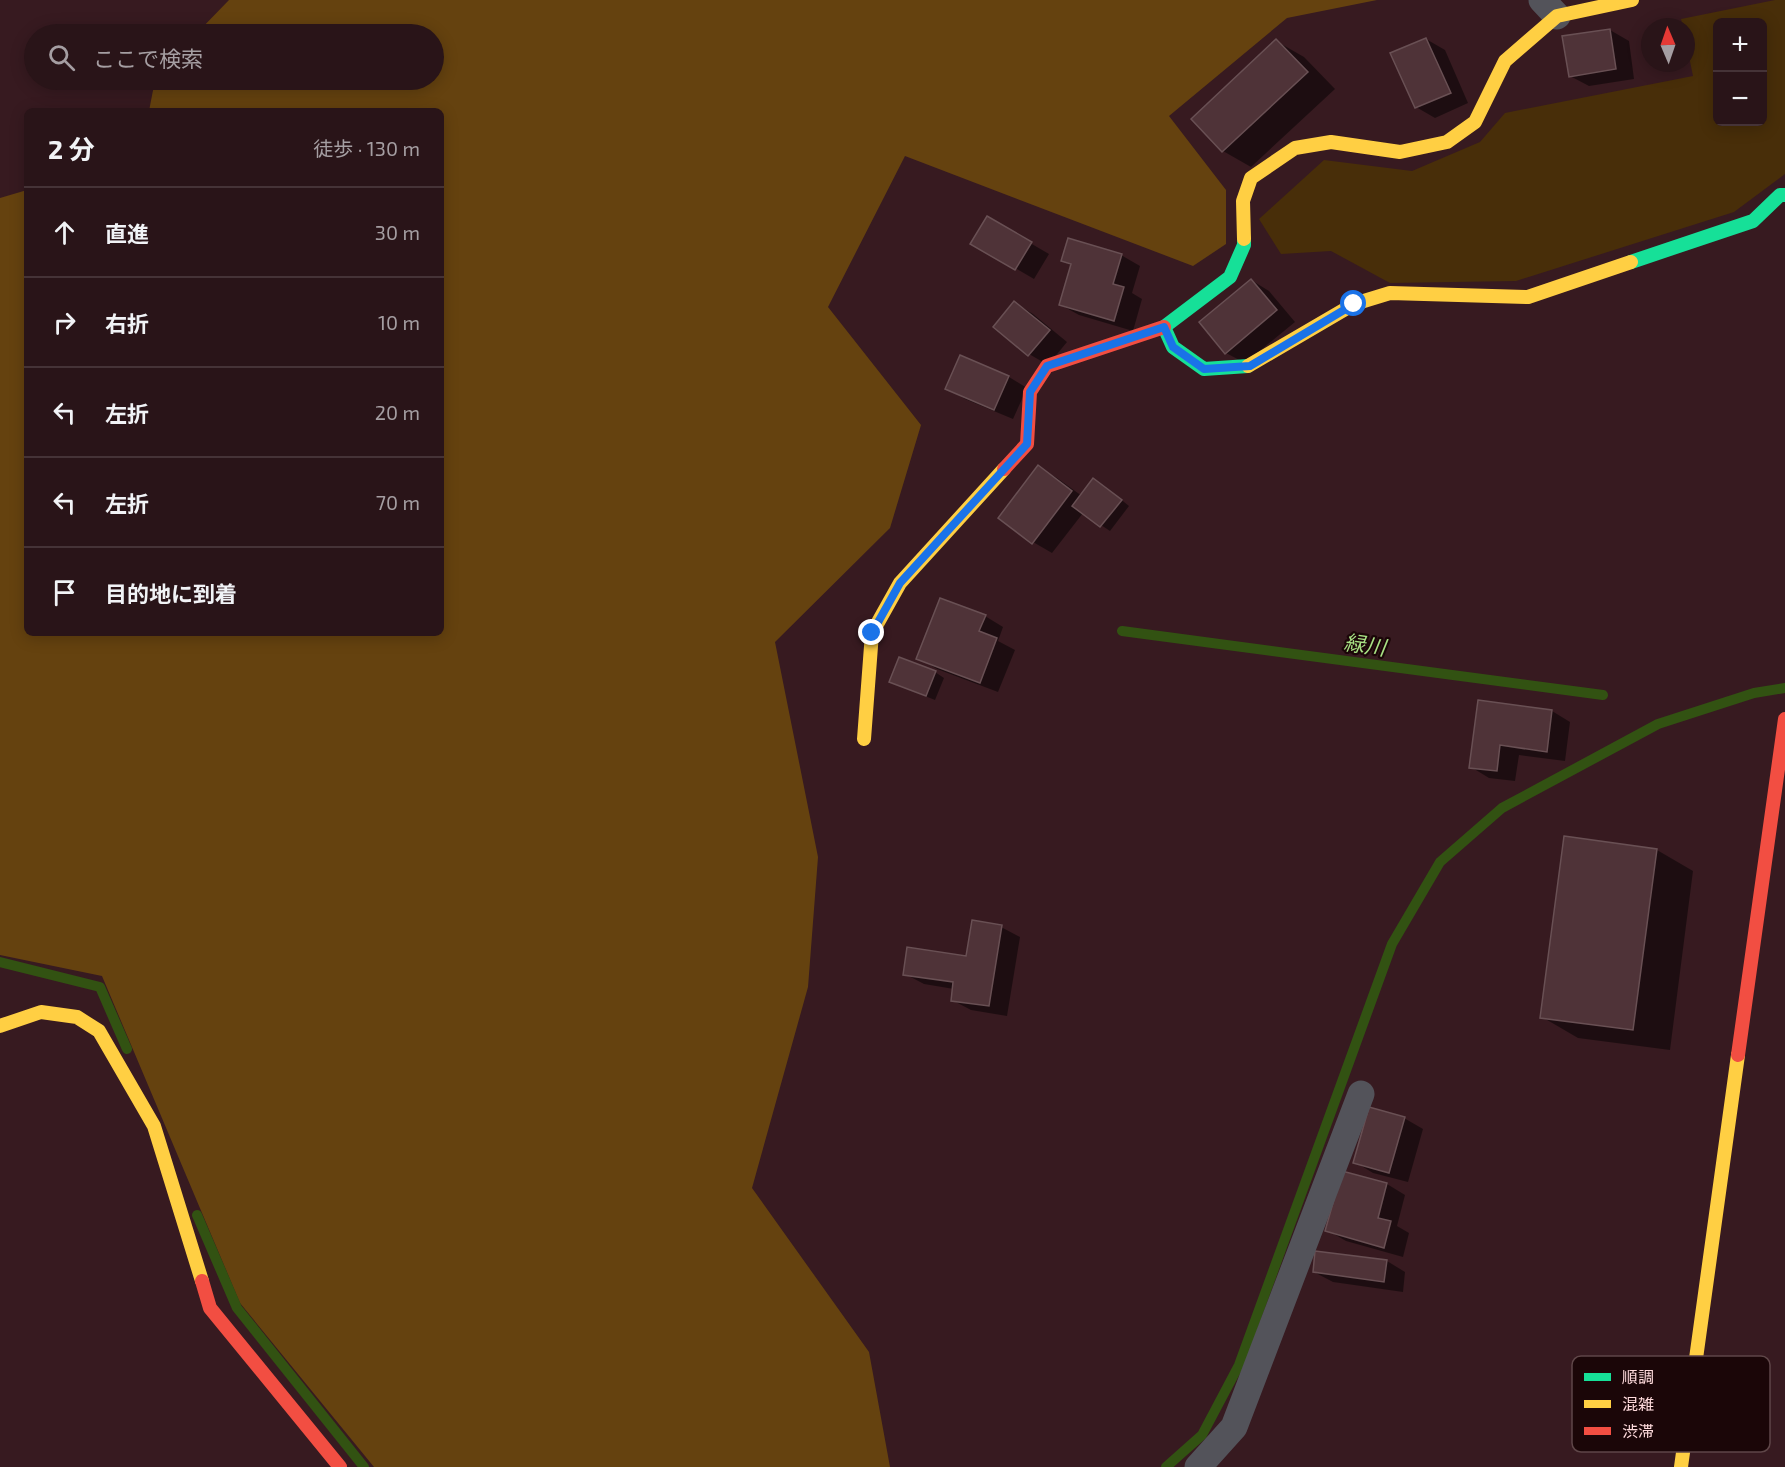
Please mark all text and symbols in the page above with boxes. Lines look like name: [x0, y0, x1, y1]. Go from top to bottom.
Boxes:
north arrow: [1641, 18, 1695, 72]
map controls: [1713, 18, 1767, 126]
button: +: [1713, 18, 1767, 72]
search box: [24, 24, 444, 90]
icon: search: [45, 41, 78, 74]
text: ここで検索: [93, 45, 203, 71]
button: −: [1713, 72, 1767, 126]
text: 2 分: [48, 133, 95, 164]
text: 徒歩 · 130 m: [313, 136, 420, 160]
icon: ahead: [48, 216, 81, 249]
text: 直進: [105, 220, 149, 246]
text: 30 m: [375, 220, 420, 244]
route start: [1340, 290, 1366, 316]
icon: right: [48, 306, 81, 339]
text: 右折: [105, 310, 149, 336]
text: 10 m: [378, 310, 420, 334]
icon: left: [48, 396, 81, 429]
text: 左折: [105, 400, 149, 426]
text: 20 m: [375, 400, 420, 424]
icon: left: [48, 486, 81, 519]
text: 左折: [105, 490, 149, 516]
text: 70 m: [376, 490, 420, 514]
icon: arrive: [48, 576, 81, 609]
text: 目的地に到着: [105, 580, 237, 606]
route end: [858, 619, 884, 645]
water label: 緑川: [1342, 629, 1390, 660]
legend: [1572, 1356, 1770, 1452]
text: 順調: [1622, 1367, 1654, 1386]
text: 混雑: [1622, 1394, 1654, 1413]
text: 渋滞: [1622, 1421, 1654, 1440]

